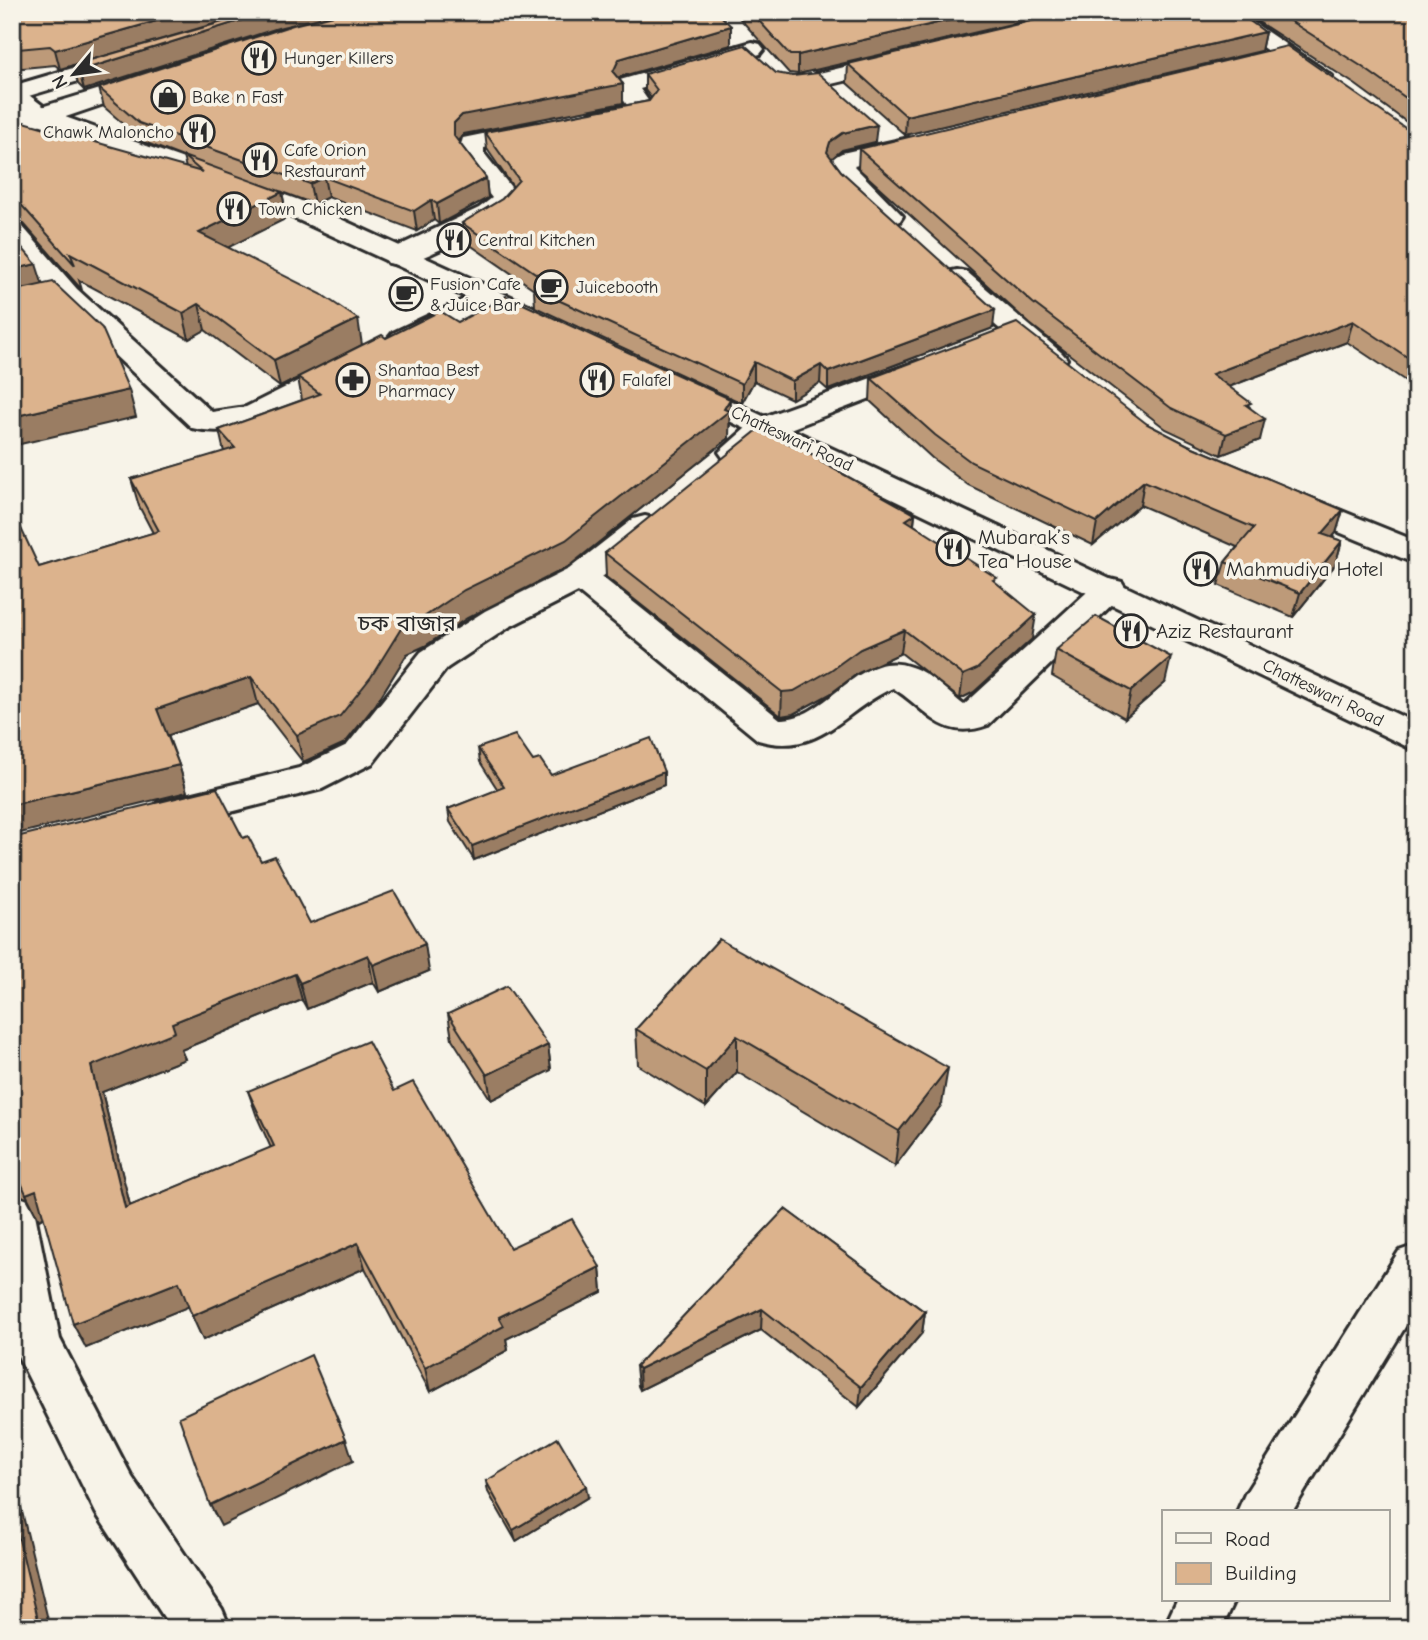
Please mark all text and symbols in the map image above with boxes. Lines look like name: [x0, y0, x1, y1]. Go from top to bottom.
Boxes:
north arrow: [38, 38, 108, 108]
restaurant icon: Hunger Killers: [240, 39, 278, 77]
place label: Hunger Killers: [284, 48, 394, 69]
text: N: [47, 71, 73, 93]
shop icon: Bake n Fast: [149, 78, 187, 116]
place label: Bake n Fast: [192, 87, 284, 108]
restaurant icon: Chawk Maloncho: [179, 113, 217, 151]
place label: Chawk Maloncho: [43, 122, 174, 143]
place label: Cafe Orion Restaurant: [284, 140, 366, 182]
restaurant icon: Cafe Orion Restaurant: [241, 141, 279, 179]
restaurant icon: Town Chicken: [215, 190, 253, 228]
place label: Town Chicken: [258, 199, 363, 220]
restaurant icon: Central Kitchen: [435, 221, 473, 259]
place label: Central Kitchen: [478, 230, 595, 251]
cafe icon: Juicebooth: [532, 268, 570, 306]
place label: Fusion Cafe & Juice Bar: [430, 274, 521, 316]
cafe icon: Fusion Cafe & Juice Bar: [387, 275, 425, 313]
place label: Juicebooth: [576, 277, 659, 298]
place label: Shantaa Best Pharmacy: [378, 360, 480, 402]
pharmacy icon: Shantaa Best Pharmacy: [334, 361, 372, 399]
restaurant icon: Falafel: [578, 361, 616, 399]
place label: Falafel: [622, 370, 672, 391]
street label: Chatteswari Road: [728, 402, 856, 476]
place label: Mubarak’s Tea House: [978, 525, 1072, 573]
restaurant icon: Mubarak’s Tea House: [934, 530, 972, 568]
restaurant icon: Mahmudiya Hotel: [1182, 550, 1220, 588]
place label: Mahmudiya Hotel: [1226, 557, 1383, 581]
district label: চক বাজার: [357, 610, 456, 637]
restaurant icon: Aziz Restaurant: [1112, 612, 1150, 650]
place label: Aziz Restaurant: [1156, 619, 1294, 643]
street label: Chatteswari Road: [1259, 655, 1387, 731]
legend: [1162, 1510, 1390, 1602]
text: Road: [1225, 1527, 1270, 1551]
text: Building: [1225, 1561, 1297, 1585]

